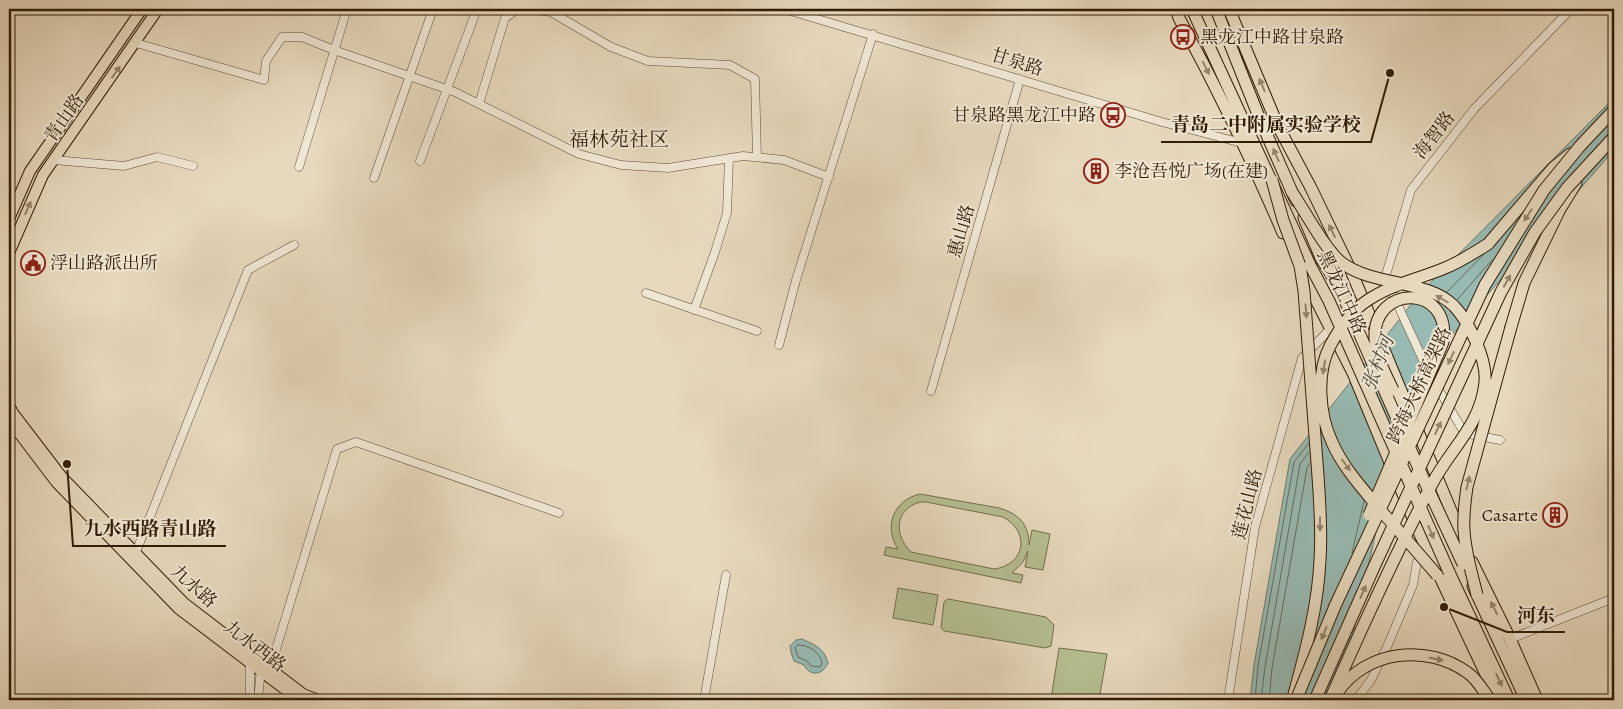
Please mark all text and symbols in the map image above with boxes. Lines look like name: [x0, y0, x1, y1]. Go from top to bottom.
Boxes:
bus stop icon: 黑龙江中路甘泉路: [1170, 24, 1196, 50]
place label: 黑龙江中路甘泉路: [1200, 25, 1344, 49]
street label: 甘泉路: [988, 43, 1046, 81]
one-way arrow: [1202, 61, 1210, 75]
one-way arrow: [111, 65, 121, 79]
one-way arrow: [1257, 78, 1265, 92]
street label: 青山路: [39, 89, 89, 147]
bus stop icon: 甘泉路黑龙江中路: [1100, 102, 1126, 128]
place label: 甘泉路黑龙江中路: [952, 103, 1096, 127]
street label: 海智路: [1408, 106, 1460, 164]
callout: 青岛二中附属实验学校: [1161, 108, 1371, 142]
text: 青岛二中附属实验学校: [1171, 112, 1361, 138]
district label: 福林苑社区: [569, 126, 669, 153]
one-way arrow: [1271, 148, 1279, 162]
building icon: 李沧吾悦广场(在建): [1083, 158, 1109, 184]
place label: 李沧吾悦广场(在建): [1114, 159, 1268, 183]
one-way arrow: [25, 201, 33, 215]
street label: 惠山路: [942, 202, 980, 260]
one-way arrow: [1523, 209, 1532, 222]
one-way arrow: [1328, 224, 1336, 239]
street label: 黑龙江中路: [1312, 246, 1372, 338]
public building icon: 浮山路派出所: [20, 250, 46, 276]
place label: 浮山路派出所: [50, 251, 158, 275]
one-way arrow: [1503, 273, 1511, 288]
one-way arrow: [1436, 294, 1449, 303]
one-way arrow: [1302, 303, 1310, 319]
street label: 跨海大桥高架路: [1381, 323, 1457, 447]
water label: 张村河: [1356, 329, 1401, 394]
one-way arrow: [1446, 351, 1454, 365]
one-way arrow: [1319, 359, 1327, 375]
one-way arrow: [1434, 421, 1442, 435]
one-way arrow: [1340, 458, 1351, 471]
street label: 莲花山路: [1227, 466, 1267, 542]
one-way arrow: [1465, 475, 1473, 491]
building icon: Casarte: [1542, 502, 1568, 528]
place label: Casarte: [1482, 503, 1538, 527]
callout: 九水西路青山路: [73, 512, 226, 546]
text: 九水西路青山路: [83, 516, 217, 542]
one-way arrow: [1316, 517, 1324, 533]
one-way arrow: [1427, 525, 1435, 539]
street label: 九水路: [166, 559, 222, 613]
one-way arrow: [1360, 585, 1368, 599]
callout: 河东: [1507, 598, 1565, 632]
one-way arrow: [1490, 601, 1498, 616]
text: 河东: [1517, 603, 1555, 629]
street label: 九水西路: [219, 615, 291, 677]
one-way arrow: [1320, 626, 1328, 641]
one-way arrow: [1429, 655, 1445, 663]
one-way arrow: [1496, 673, 1504, 687]

